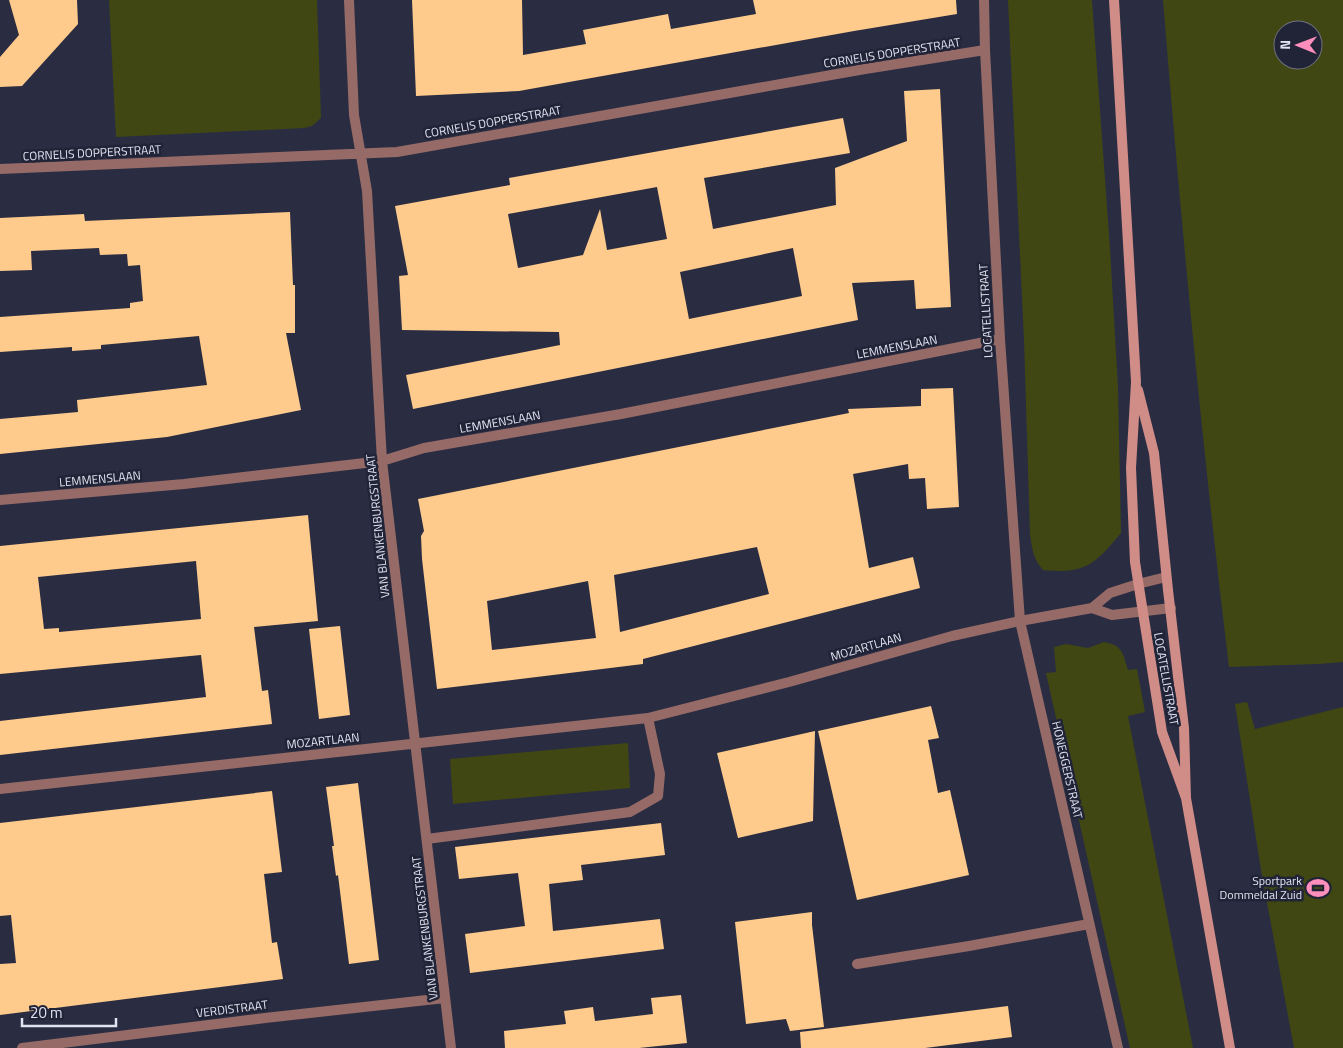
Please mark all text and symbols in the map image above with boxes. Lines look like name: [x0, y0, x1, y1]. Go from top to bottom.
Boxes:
north arrow: [1273, 20, 1323, 70]
street label: CORNELIS DOPPERSTRAAT: [822, 32, 962, 73]
text: N: [1274, 40, 1295, 50]
street label: CORNELIS DOPPERSTRAAT: [423, 100, 563, 143]
street label: CORNELIS DOPPERSTRAAT: [22, 139, 162, 166]
street label: LOCATELLISTRAAT: [974, 263, 997, 359]
street label: LEMMENSLAAN: [855, 329, 939, 364]
street label: LEMMENSLAAN: [458, 405, 542, 438]
street label: VAN BLANKENBURGSTRAAT: [360, 452, 395, 599]
street label: LEMMENSLAAN: [58, 465, 142, 492]
street label: MOZARTLAAN: [828, 627, 904, 666]
street label: LOCATELLISTRAAT: [1149, 631, 1184, 728]
street label: HONEGGERSTRAAT: [1047, 719, 1088, 821]
street label: MOZARTLAAN: [286, 727, 360, 754]
street label: VAN BLANKENBURGSTRAAT: [406, 854, 443, 1001]
place label: Sportpark Dommeldal Zuid: [1220, 871, 1302, 904]
sports icon: Sportpark Dommeldal Zuid: [1305, 875, 1331, 901]
street label: VERDISTRAAT: [195, 995, 269, 1022]
scale bar: [22, 996, 116, 1028]
text: 20 m: [30, 1001, 63, 1024]

